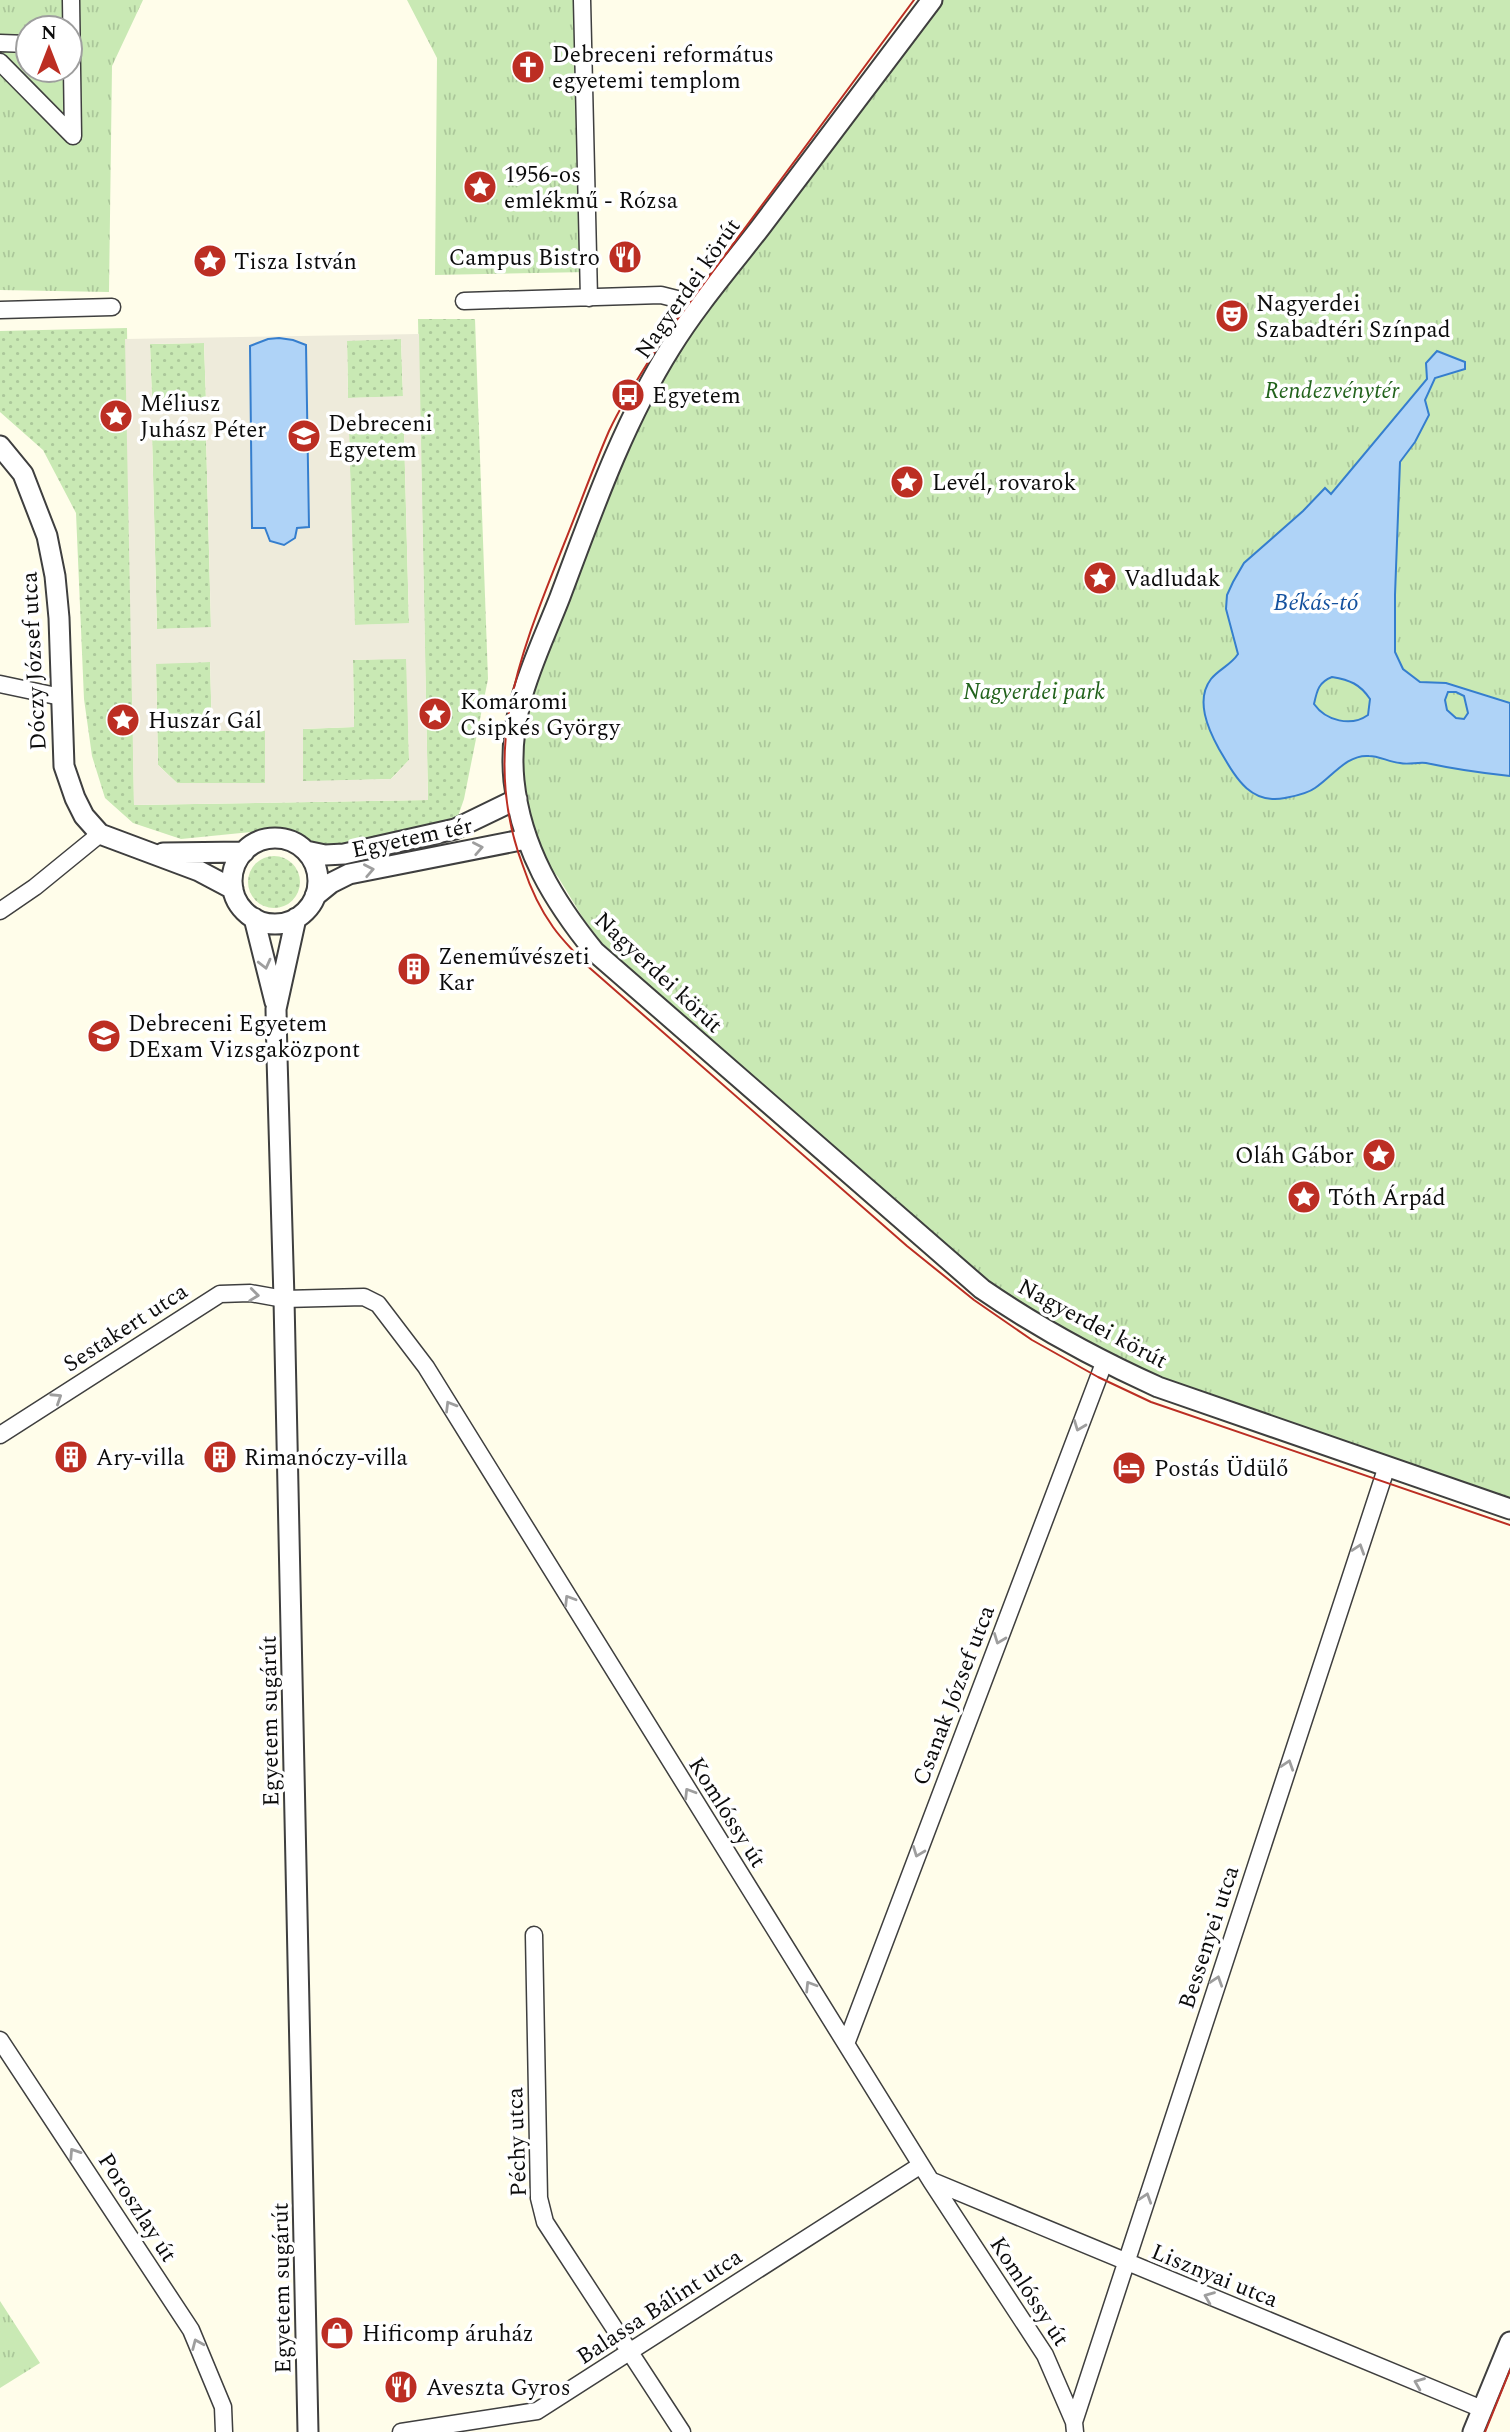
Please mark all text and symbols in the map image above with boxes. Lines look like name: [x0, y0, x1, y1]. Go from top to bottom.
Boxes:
north arrow: [14, 14, 84, 84]
text: N: [41, 19, 57, 48]
place label: Debreceni református egyetemi templom: [552, 38, 774, 99]
church icon: Debreceni református egyetemi templom: [509, 48, 547, 86]
place label: 1956-os emlékmű - Rózsa: [504, 158, 678, 219]
place icon: 1956-os emlékmű - Rózsa: [461, 168, 499, 206]
street label: Nagyerdei körút: [627, 211, 750, 367]
restaurant icon: Campus Bistro: [606, 238, 644, 276]
place label: Campus Bistro: [449, 241, 600, 276]
place icon: Tisza István: [191, 242, 229, 280]
place label: Tisza István: [234, 245, 357, 280]
place label: Nagyerdei Szabadtéri Színpad: [1256, 287, 1451, 348]
theatre icon: Nagyerdei Szabadtéri Színpad: [1213, 297, 1251, 335]
park label: Rendezvénytér: [1265, 374, 1401, 409]
bus stop icon: Egyetem: [609, 376, 647, 414]
place label: Egyetem: [652, 379, 741, 414]
place label: Méliusz Juhász Péter: [140, 387, 266, 448]
place icon: Méliusz Juhász Péter: [97, 397, 135, 435]
place label: Debreceni Egyetem: [328, 407, 433, 468]
school or university icon: Debreceni Egyetem: [285, 417, 323, 455]
place icon: Levél, rovarok: [888, 463, 926, 501]
place label: Levél, rovarok: [932, 466, 1076, 501]
place icon: Vadludak: [1081, 559, 1119, 597]
place label: Vadludak: [1124, 562, 1221, 597]
street label: Dóczy József utca: [12, 571, 57, 751]
water label: Békás-tó: [1273, 585, 1359, 621]
park label: Nagyerdei park: [963, 675, 1105, 710]
place label: Komáromi Csipkés György: [460, 685, 621, 746]
place icon: Komáromi Csipkés György: [416, 695, 454, 733]
place icon: Huszár Gál: [104, 701, 142, 739]
place label: Huszár Gál: [148, 704, 262, 739]
street label: Egyetem tér: [349, 809, 476, 868]
one-way arrow: [472, 842, 484, 857]
one-way arrow: [363, 863, 375, 878]
street label: Nagyerdei körút: [586, 904, 730, 1042]
place label: Zeneművészeti Kar: [438, 940, 590, 1001]
building icon: Zeneművészeti Kar: [395, 950, 433, 988]
one-way arrow: [257, 958, 271, 970]
place label: Debreceni Egyetem DExam Vizsgaközpont: [128, 1007, 360, 1068]
school or university icon: Debreceni Egyetem DExam Vizsgaközpont: [85, 1017, 123, 1055]
place icon: Oláh Gábor: [1360, 1136, 1398, 1174]
place label: Oláh Gábor: [1235, 1139, 1354, 1174]
place icon: Tóth Árpád: [1285, 1178, 1323, 1216]
place label: Tóth Árpád: [1328, 1181, 1446, 1216]
street label: Nagyerdei körút: [1011, 1270, 1173, 1379]
street label: Sestakert utca: [56, 1275, 195, 1382]
one-way arrow: [248, 1287, 260, 1302]
one-way arrow: [50, 1393, 63, 1406]
one-way arrow: [445, 1401, 458, 1414]
one-way arrow: [1074, 1420, 1088, 1432]
building icon: Ary-villa: [52, 1438, 90, 1476]
building icon: Rimanóczy-villa: [201, 1438, 239, 1476]
place label: Ary-villa: [96, 1441, 185, 1476]
place label: Rimanóczy-villa: [244, 1441, 408, 1476]
hotel icon: Postás Üdülő: [1110, 1449, 1148, 1487]
place label: Postás Üdülő: [1154, 1452, 1289, 1487]
one-way arrow: [1351, 1543, 1365, 1556]
one-way arrow: [564, 1595, 577, 1608]
street label: Csanak József utca: [904, 1600, 1005, 1791]
one-way arrow: [993, 1633, 1007, 1645]
street label: Egyetem sugárút: [252, 1635, 289, 1807]
street label: Komlóssy út: [679, 1751, 775, 1875]
one-way arrow: [1280, 1760, 1294, 1772]
one-way arrow: [685, 1788, 698, 1801]
one-way arrow: [913, 1845, 927, 1857]
street label: Bessenyei utca: [1170, 1861, 1249, 2014]
one-way arrow: [1209, 1976, 1223, 1988]
one-way arrow: [805, 1981, 818, 1994]
street label: Péchy utca: [498, 2087, 537, 2197]
street label: Poroszlay út: [88, 2146, 185, 2270]
one-way arrow: [70, 2148, 83, 2161]
one-way arrow: [1138, 2192, 1153, 2204]
street label: Egyetem sugárút: [264, 2202, 301, 2374]
street label: Komlóssy út: [980, 2230, 1077, 2354]
street label: Lisznyai utca: [1146, 2235, 1283, 2318]
street label: Balassa Bálint utca: [570, 2240, 750, 2374]
one-way arrow: [1203, 2291, 1215, 2305]
shop icon: Hificomp áruház: [318, 2314, 356, 2352]
place label: Hificomp áruház: [362, 2317, 534, 2352]
one-way arrow: [192, 2339, 206, 2351]
restaurant icon: Aveszta Gyros: [382, 2368, 420, 2406]
place label: Aveszta Gyros: [426, 2371, 571, 2406]
one-way arrow: [1414, 2377, 1426, 2391]

